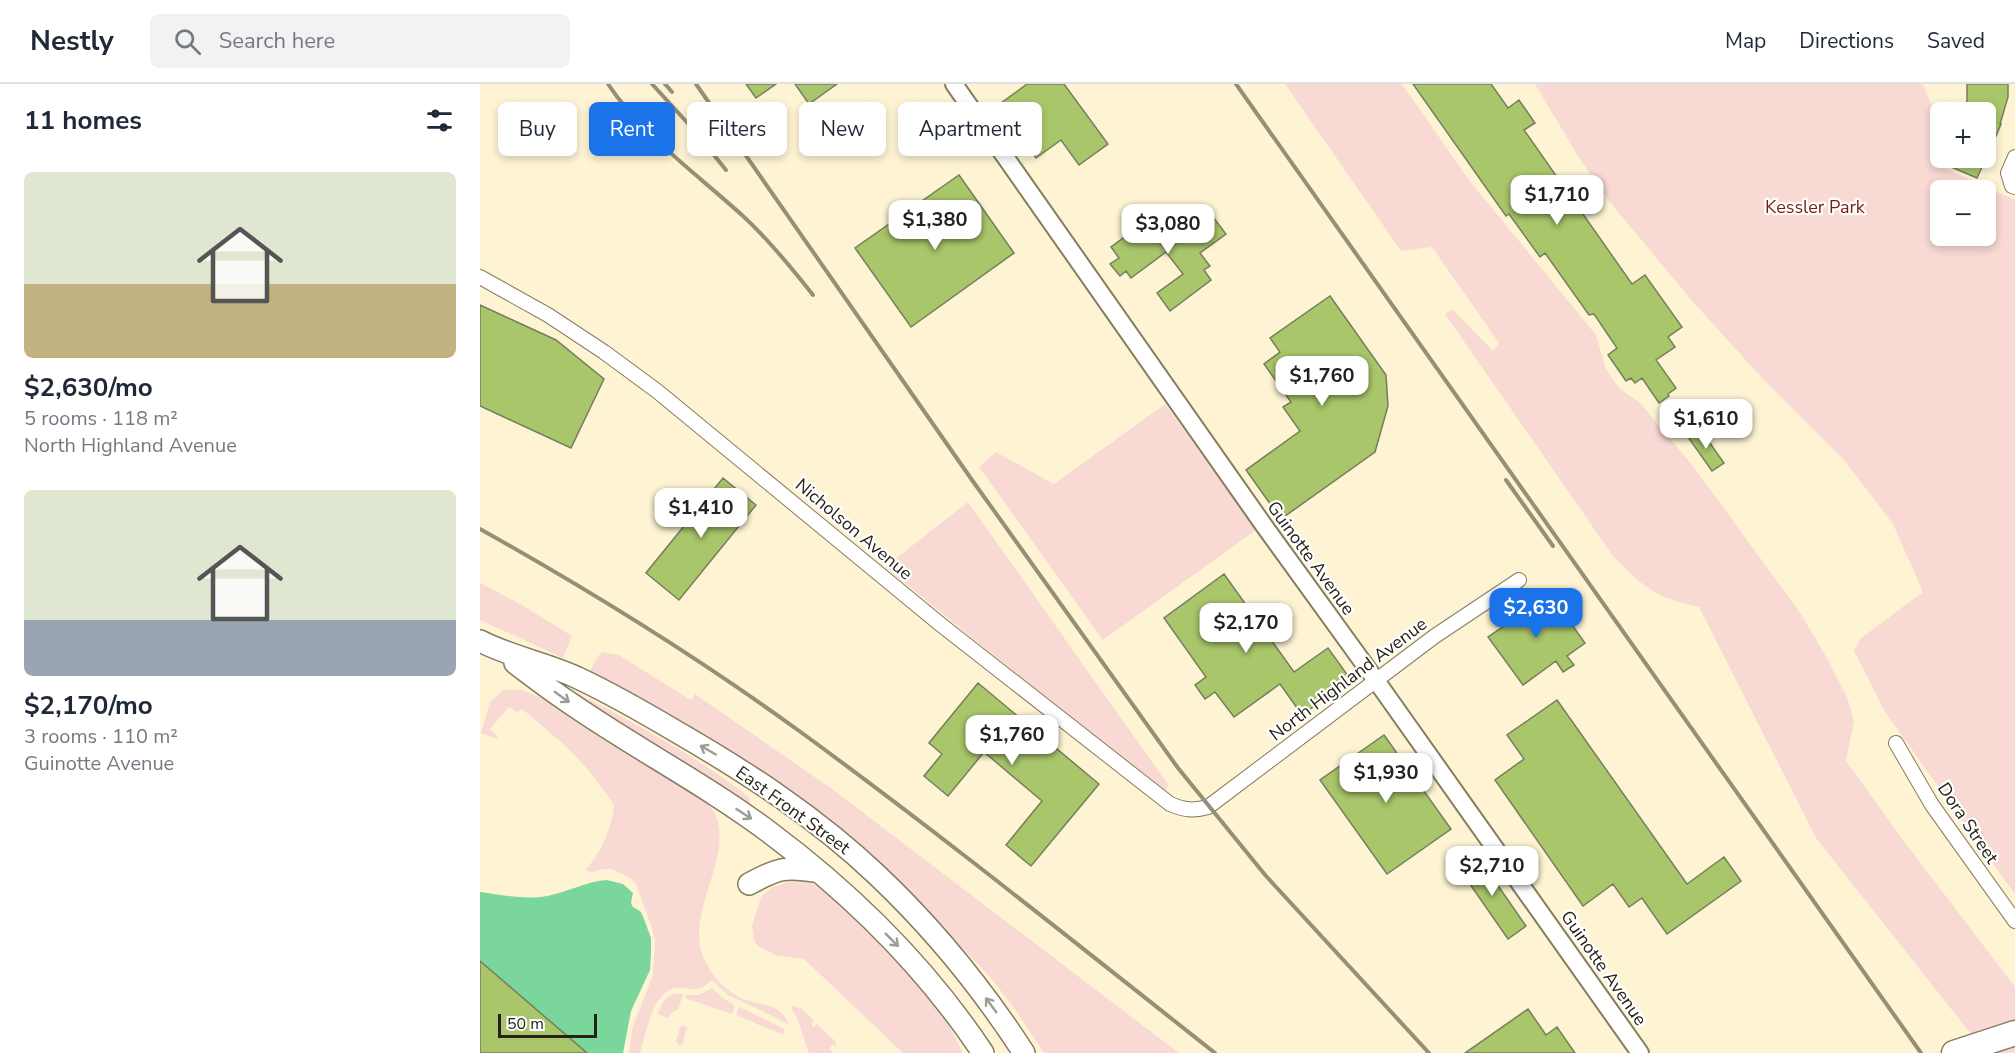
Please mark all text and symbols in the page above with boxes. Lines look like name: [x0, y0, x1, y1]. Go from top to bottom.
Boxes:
search box: [150, 14, 570, 68]
text: Nestly: [30, 22, 114, 60]
icon: search: [171, 25, 204, 58]
text: Search here: [219, 26, 335, 56]
text: Map: [1725, 27, 1766, 55]
text: Directions: [1799, 27, 1894, 55]
text: Saved: [1927, 27, 1985, 55]
chip: Buy: [498, 102, 577, 156]
chip: Rent: [589, 102, 675, 156]
chip: Filters: [687, 102, 787, 156]
chip: New: [799, 102, 886, 156]
chip: Apartment: [898, 102, 1042, 156]
map controls: [1930, 102, 1996, 246]
button: +: [1930, 102, 1996, 168]
text: 11 homes: [24, 103, 142, 138]
icon: filters: [423, 104, 456, 137]
pin: $1,710: [1508, 175, 1606, 226]
button: −: [1930, 180, 1996, 246]
text: $1,710: [1525, 181, 1589, 208]
park label: Kessler Park: [1765, 195, 1866, 219]
pin: $1,380: [886, 200, 984, 251]
pin: $3,080: [1119, 204, 1217, 255]
text: $1,380: [903, 206, 967, 233]
text: $3,080: [1136, 210, 1200, 237]
icon: home: [186, 211, 294, 319]
pin: $1,760: [1273, 356, 1371, 407]
text: $1,760: [1290, 362, 1354, 389]
text: $2,630/mo: [24, 370, 153, 405]
pin: $1,610: [1657, 399, 1755, 450]
text: 5 rooms · 118 m²: [24, 405, 178, 432]
text: $1,610: [1674, 405, 1738, 432]
text: North Highland Avenue: [24, 432, 237, 459]
street label: Nicholson Avenue: [790, 473, 918, 585]
pin: $1,410: [652, 488, 750, 539]
text: $1,410: [669, 494, 733, 521]
street label: Guinotte Avenue: [1262, 496, 1360, 620]
icon: home: [186, 529, 294, 637]
pin: $2,630: [1487, 588, 1585, 639]
text: $2,630: [1504, 594, 1568, 621]
pin: $2,170: [1197, 603, 1295, 654]
text: $2,170: [1214, 609, 1278, 636]
street label: North Highland Avenue: [1264, 612, 1432, 746]
text: $2,170/mo: [24, 688, 153, 723]
one-way arrow: [554, 691, 570, 704]
pin: $1,760: [963, 715, 1061, 766]
text: $1,760: [980, 721, 1044, 748]
text: 3 rooms · 110 m²: [24, 723, 178, 750]
one-way arrow: [700, 744, 717, 756]
text: Guinotte Avenue: [24, 750, 174, 777]
pin: $1,930: [1337, 753, 1435, 804]
text: $1,930: [1354, 759, 1418, 786]
street label: East Front Street: [731, 760, 855, 860]
street label: Dora Street: [1932, 778, 2004, 869]
one-way arrow: [735, 808, 751, 820]
pin: $2,710: [1443, 846, 1541, 897]
text: $2,710: [1460, 852, 1524, 879]
street label: Guinotte Avenue: [1555, 906, 1653, 1030]
one-way arrow: [885, 932, 900, 947]
one-way arrow: [985, 997, 997, 1013]
scale bar: [498, 1011, 597, 1038]
text: 50 m: [507, 1013, 544, 1035]

